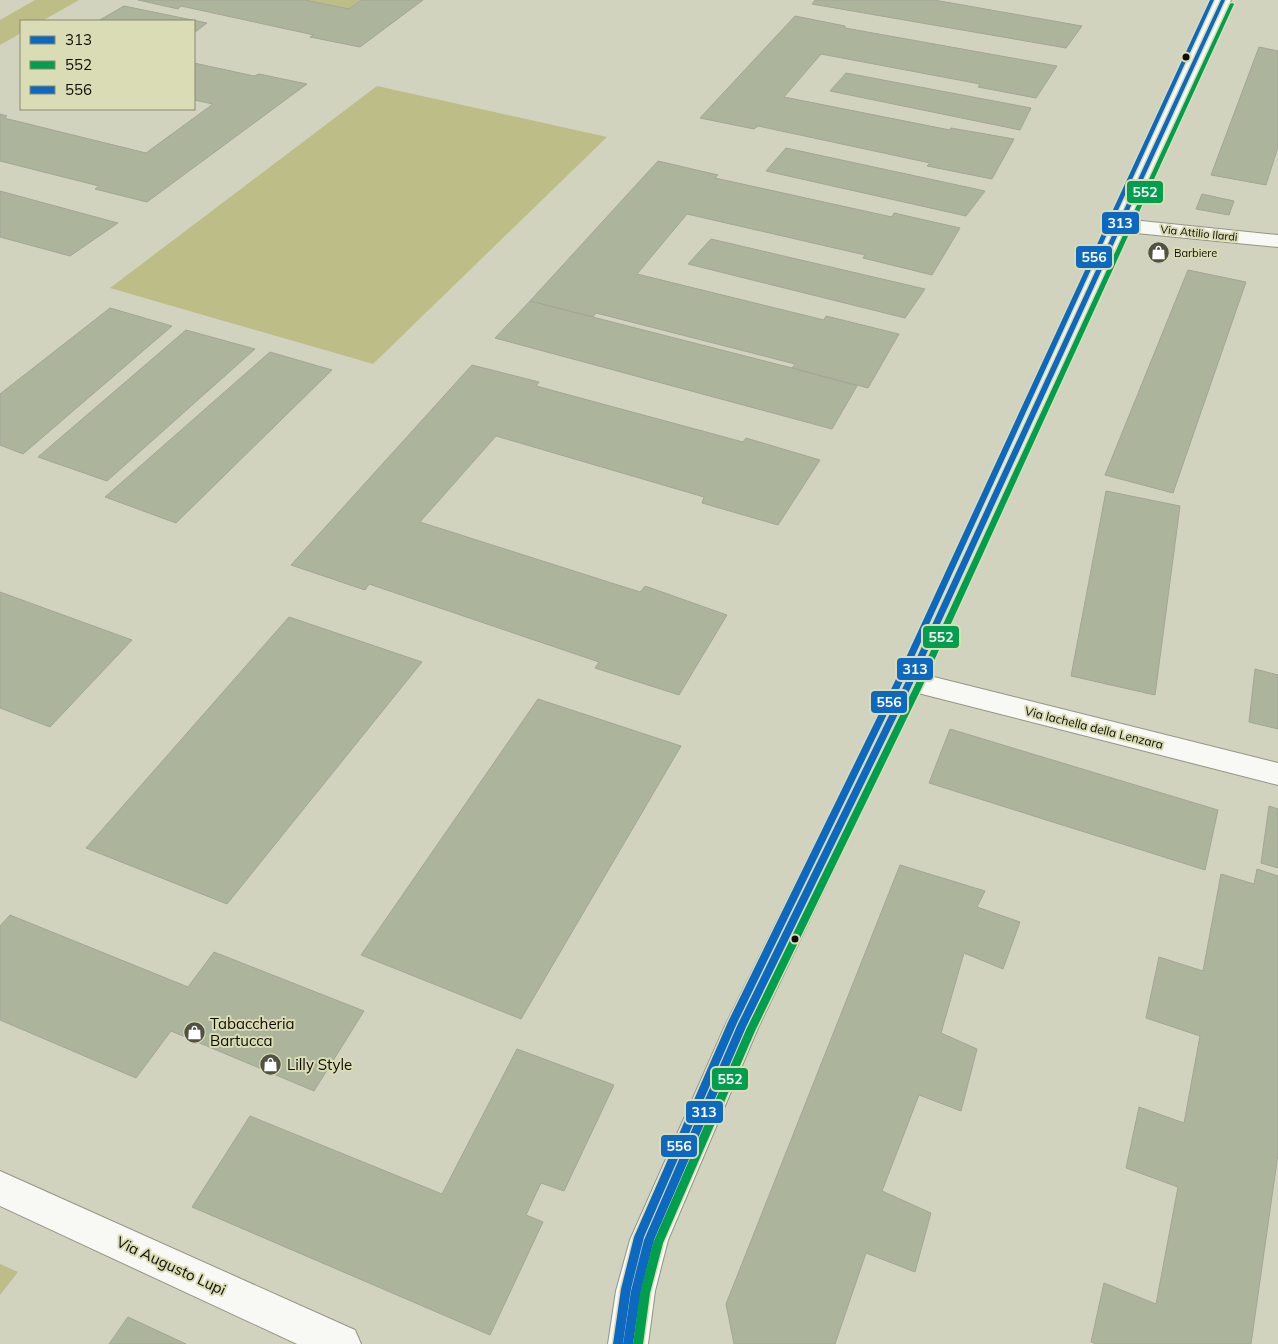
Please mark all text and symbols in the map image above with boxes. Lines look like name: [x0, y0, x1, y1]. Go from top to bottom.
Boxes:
legend: [20, 20, 195, 110]
text: 313: [65, 30, 92, 49]
unlabelled marker: [1181, 52, 1191, 62]
text: 552: [65, 55, 92, 74]
text: 556: [65, 80, 92, 99]
line badge: 552: [1126, 180, 1164, 204]
text: 552: [1132, 183, 1158, 201]
line badge: 313: [1101, 211, 1140, 235]
text: 313: [1107, 214, 1133, 232]
street label: Via Attilio Ilardi: [1160, 222, 1238, 244]
shop icon: Barbiere: [1146, 241, 1170, 265]
line badge: 556: [1075, 245, 1113, 269]
place label: Barbiere: [1174, 246, 1217, 260]
text: 556: [1081, 248, 1107, 266]
line badge: 552: [922, 625, 960, 649]
text: 552: [928, 628, 954, 646]
line badge: 313: [896, 657, 934, 681]
text: 313: [902, 660, 928, 678]
line badge: 556: [870, 690, 908, 714]
text: 556: [876, 693, 902, 711]
street label: Via Iachella della Lenzara: [1023, 703, 1165, 752]
unlabelled marker: [790, 934, 800, 944]
place label: Tabaccheria Bartucca: [210, 1014, 295, 1050]
shop icon: Tabaccheria Bartucca: [182, 1021, 206, 1045]
shop icon: Lilly Style: [259, 1053, 283, 1077]
place label: Lilly Style: [287, 1055, 352, 1074]
line badge: 552: [711, 1067, 749, 1091]
text: 552: [717, 1070, 743, 1088]
line badge: 313: [685, 1100, 724, 1124]
text: 313: [691, 1103, 717, 1121]
line badge: 556: [660, 1134, 698, 1158]
text: 556: [666, 1137, 692, 1155]
street label: Via Augusto Lupi: [113, 1232, 229, 1299]

